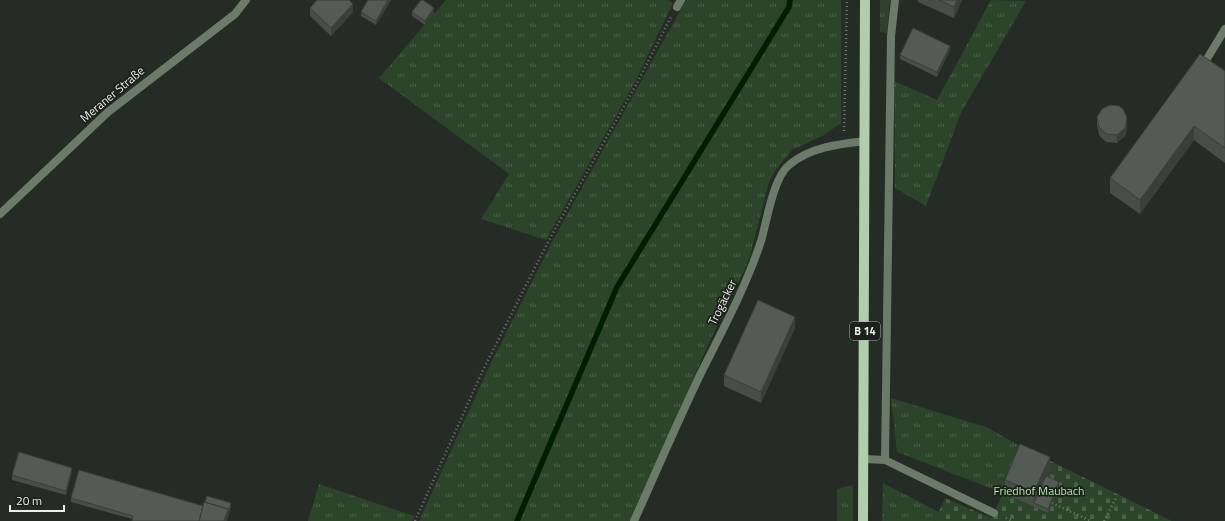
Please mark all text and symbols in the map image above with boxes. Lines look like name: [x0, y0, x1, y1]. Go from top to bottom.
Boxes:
street label: Meraner Straße: [76, 61, 148, 127]
street label: Trogäcker: [703, 276, 741, 328]
road number: B 14: [850, 322, 880, 340]
park label: Friedhof Maubach: [993, 481, 1085, 500]
scale bar: [10, 487, 64, 513]
text: 20 m: [16, 491, 42, 510]

